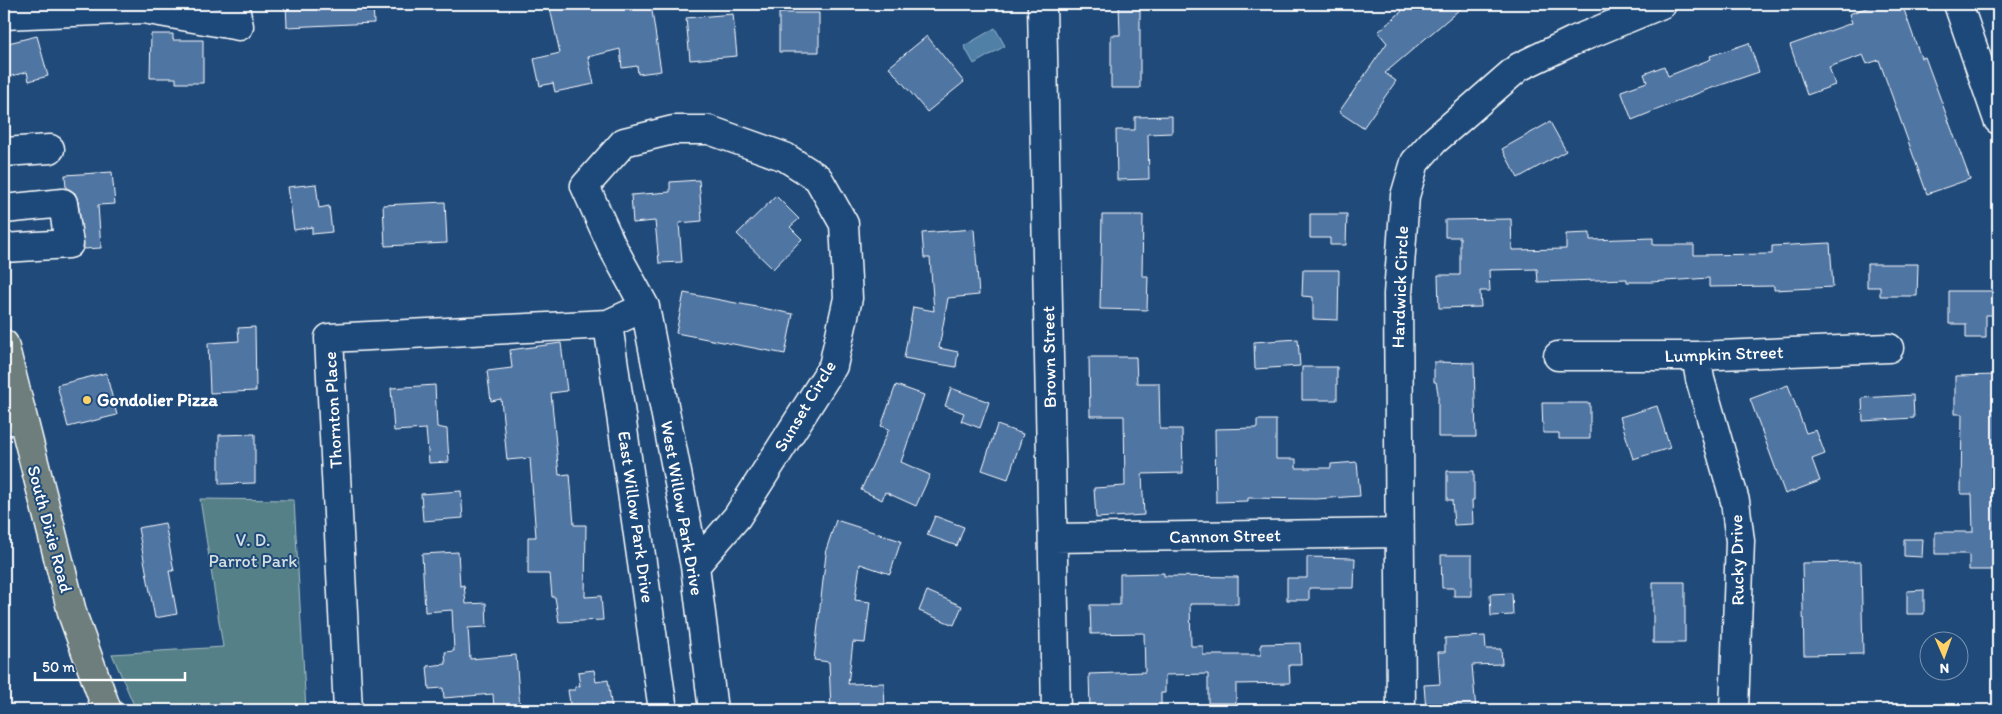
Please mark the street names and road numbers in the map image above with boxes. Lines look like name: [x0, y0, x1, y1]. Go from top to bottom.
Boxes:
street label: Hardwick Circle: [1387, 225, 1413, 349]
street label: Brown Street: [1037, 306, 1061, 408]
street label: Lumpkin Street: [1664, 341, 1784, 367]
street label: Thornton Place: [319, 351, 347, 469]
street label: Sunset Circle: [769, 356, 841, 456]
street label: West Willow Park Drive: [656, 419, 708, 597]
street label: East Willow Park Drive: [613, 430, 659, 604]
street label: South Dixie Road: [22, 463, 78, 595]
street label: Rucky Drive: [1725, 514, 1749, 606]
street label: Cannon Street: [1169, 524, 1281, 548]

